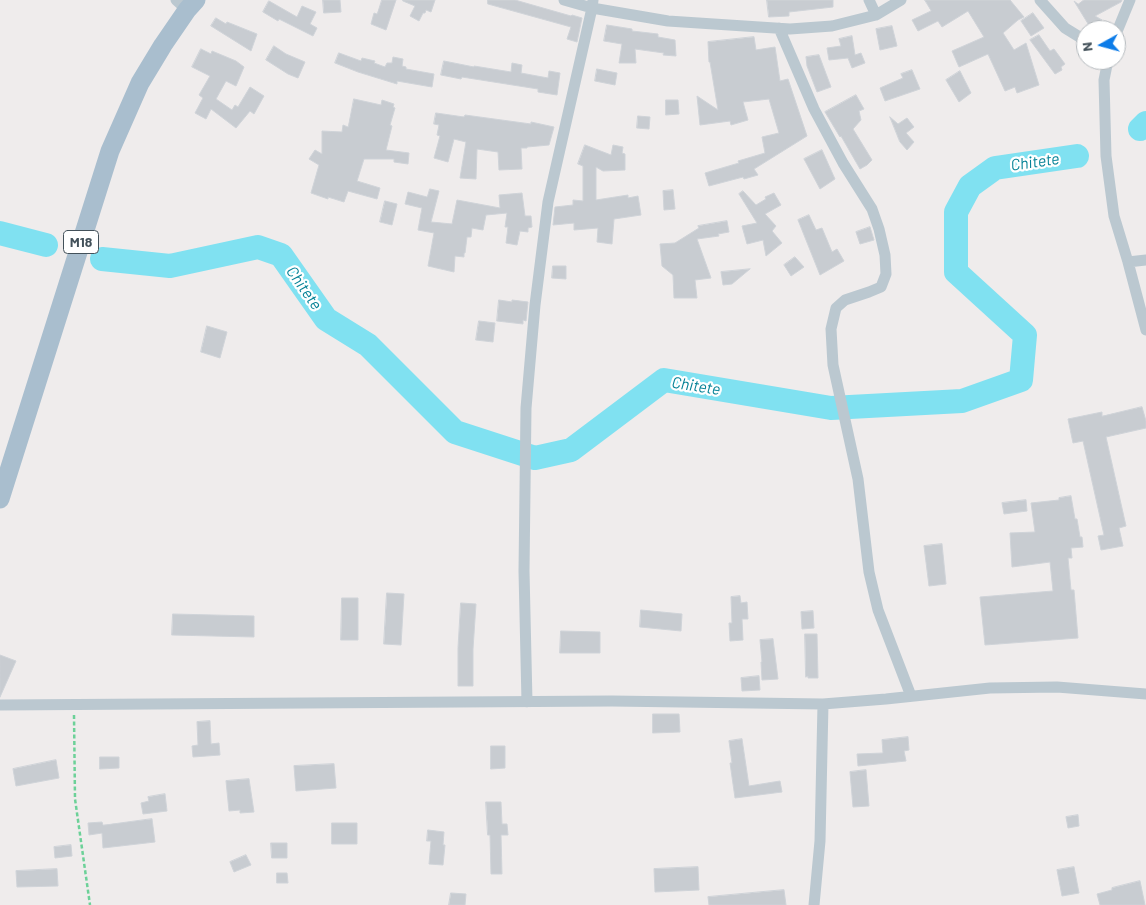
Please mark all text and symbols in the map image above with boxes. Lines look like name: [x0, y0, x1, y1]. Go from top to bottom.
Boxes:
north arrow: [1076, 20, 1126, 70]
text: N: [1078, 41, 1096, 52]
water label: Chitete: [1009, 149, 1061, 175]
road number: M18: [64, 230, 98, 253]
water label: Chitete: [282, 262, 326, 314]
water label: Chitete: [670, 373, 722, 399]

